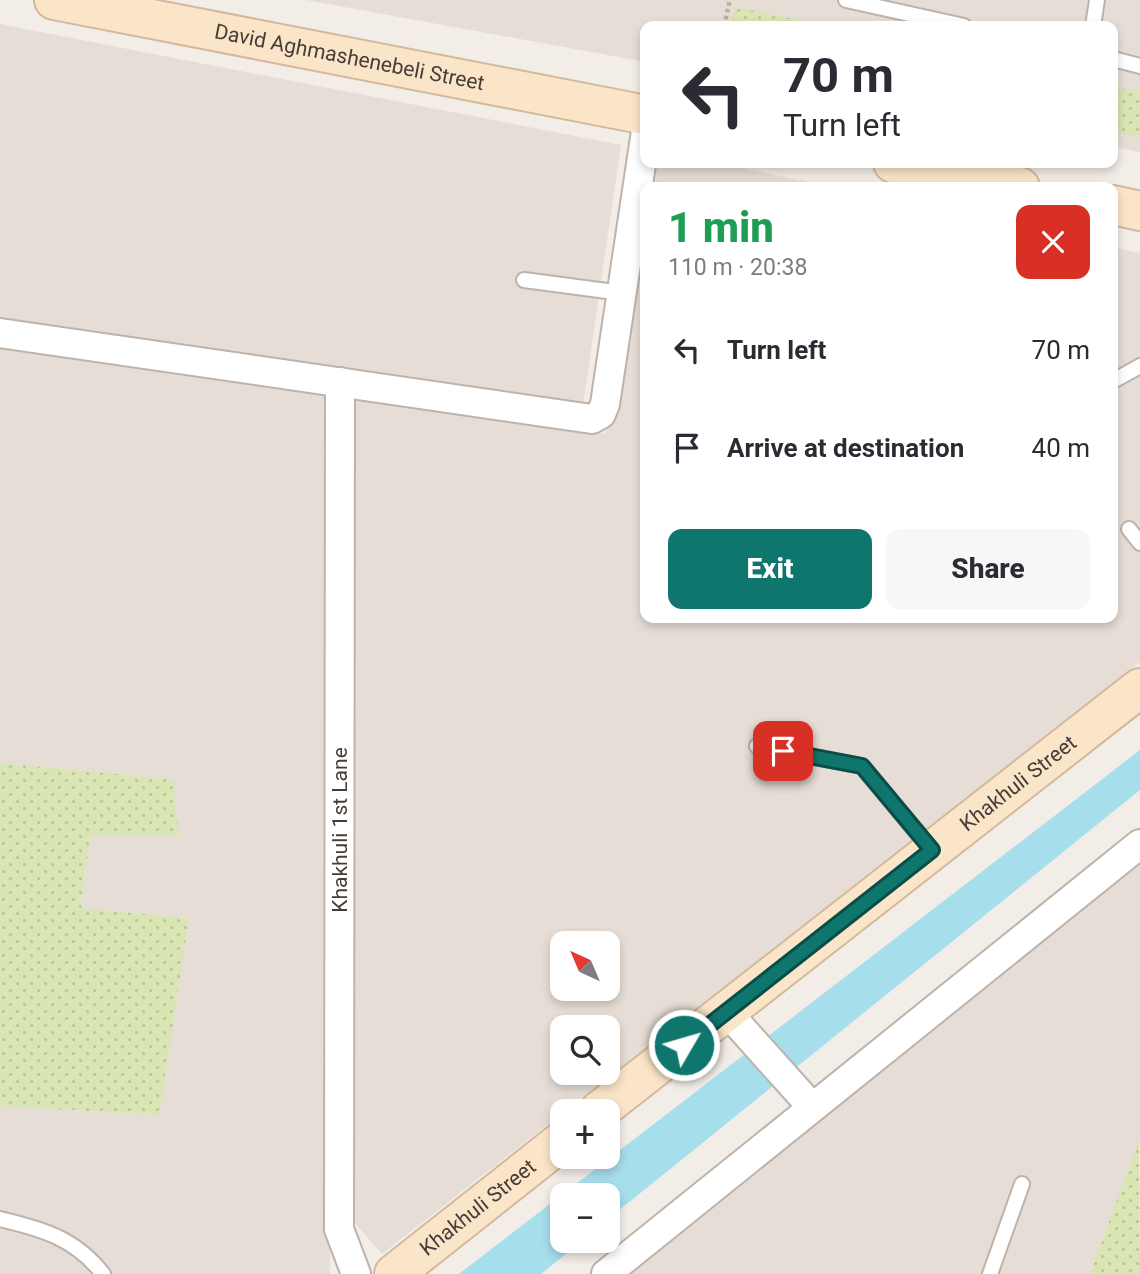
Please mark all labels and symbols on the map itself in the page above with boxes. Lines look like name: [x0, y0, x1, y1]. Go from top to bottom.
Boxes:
street label: David Aghmashenebeli Street: [212, 19, 487, 95]
pin: [753, 721, 813, 781]
street label: Khakhuli Street: [955, 730, 1081, 836]
street label: Khakhuli 1st Lane: [328, 747, 352, 913]
north arrow: [550, 931, 620, 1001]
position arrow: [647, 1008, 721, 1082]
street label: Khakhuli Street: [415, 1154, 541, 1261]

